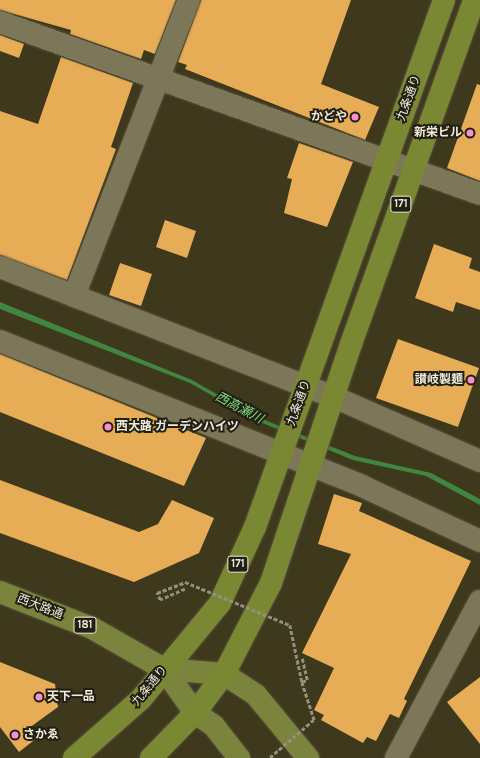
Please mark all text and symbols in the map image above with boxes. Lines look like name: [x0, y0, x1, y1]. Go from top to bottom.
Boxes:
street label: 九条通り: [394, 73, 424, 123]
place label: かどや: [311, 110, 347, 124]
marker: かどや: [350, 112, 360, 122]
place label: 新栄ビル: [414, 126, 462, 140]
marker: 新栄ビル: [465, 128, 475, 138]
road number: 171: [390, 195, 412, 213]
place label: 讃岐製麺: [415, 373, 463, 387]
marker: 讃岐製麺: [466, 375, 476, 385]
street label: 九条通り: [284, 378, 314, 428]
water label: 西高瀬川: [212, 389, 266, 427]
place label: 西大路 ガーデンハイツ: [116, 420, 239, 434]
marker: 西大路 ガーデンハイツ: [103, 422, 113, 432]
road number: 171: [227, 555, 249, 573]
street label: 西大路通: [15, 591, 65, 623]
road number: 181: [73, 616, 97, 634]
street label: 九条通り: [129, 663, 171, 709]
place label: 天下一品: [47, 690, 95, 704]
marker: 天下一品: [34, 692, 44, 702]
place label: さかゑ: [23, 728, 59, 742]
marker: さかゑ: [10, 730, 20, 740]

